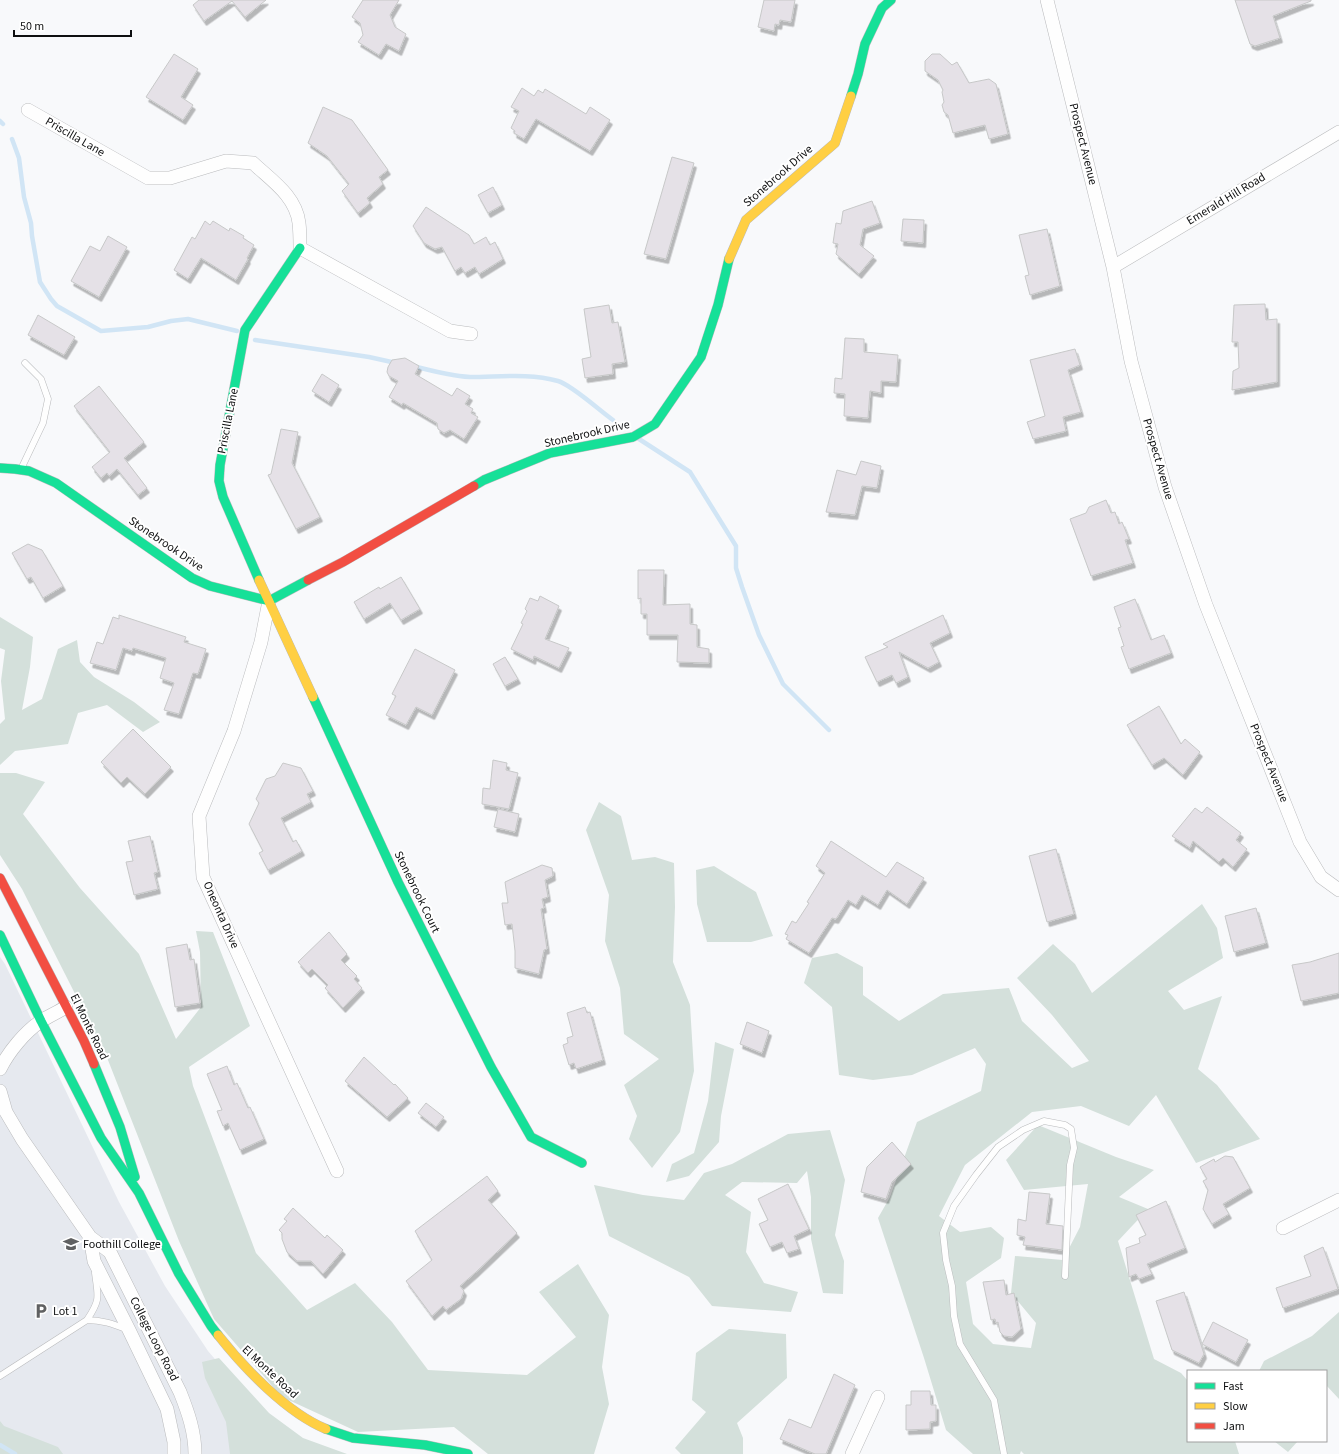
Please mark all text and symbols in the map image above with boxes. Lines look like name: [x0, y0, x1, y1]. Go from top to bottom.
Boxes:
scale bar: [14, 12, 131, 38]
text: 50 m: [20, 18, 44, 35]
street label: Prospect Avenue: [1065, 101, 1101, 187]
street label: Priscilla Lane: [42, 113, 108, 161]
street label: Stonebrook Drive: [740, 141, 816, 211]
street label: Emerald Hill Road: [1183, 169, 1269, 229]
street label: Priscilla Lane: [213, 387, 243, 455]
street label: Stonebrook Drive: [543, 416, 631, 452]
street label: Prospect Avenue: [1138, 416, 1178, 502]
street label: Stonebrook Drive: [125, 513, 207, 575]
street label: Prospect Avenue: [1245, 721, 1293, 805]
street label: Stonebrook Court: [390, 848, 444, 936]
street label: Oneonta Drive: [199, 879, 243, 951]
street label: El Monte Road: [66, 991, 112, 1063]
school or university icon: Foothill College: [62, 1235, 80, 1253]
place label: Foothill College: [83, 1236, 161, 1253]
street label: College Loop Road: [125, 1294, 183, 1384]
parking icon: Lot 1: [32, 1302, 50, 1320]
place label: Lot 1: [53, 1303, 77, 1320]
street label: El Monte Road: [238, 1341, 302, 1403]
legend: [1187, 1370, 1327, 1442]
text: Fast: [1223, 1378, 1243, 1395]
text: Slow: [1223, 1398, 1248, 1415]
text: Jam: [1223, 1418, 1245, 1435]

